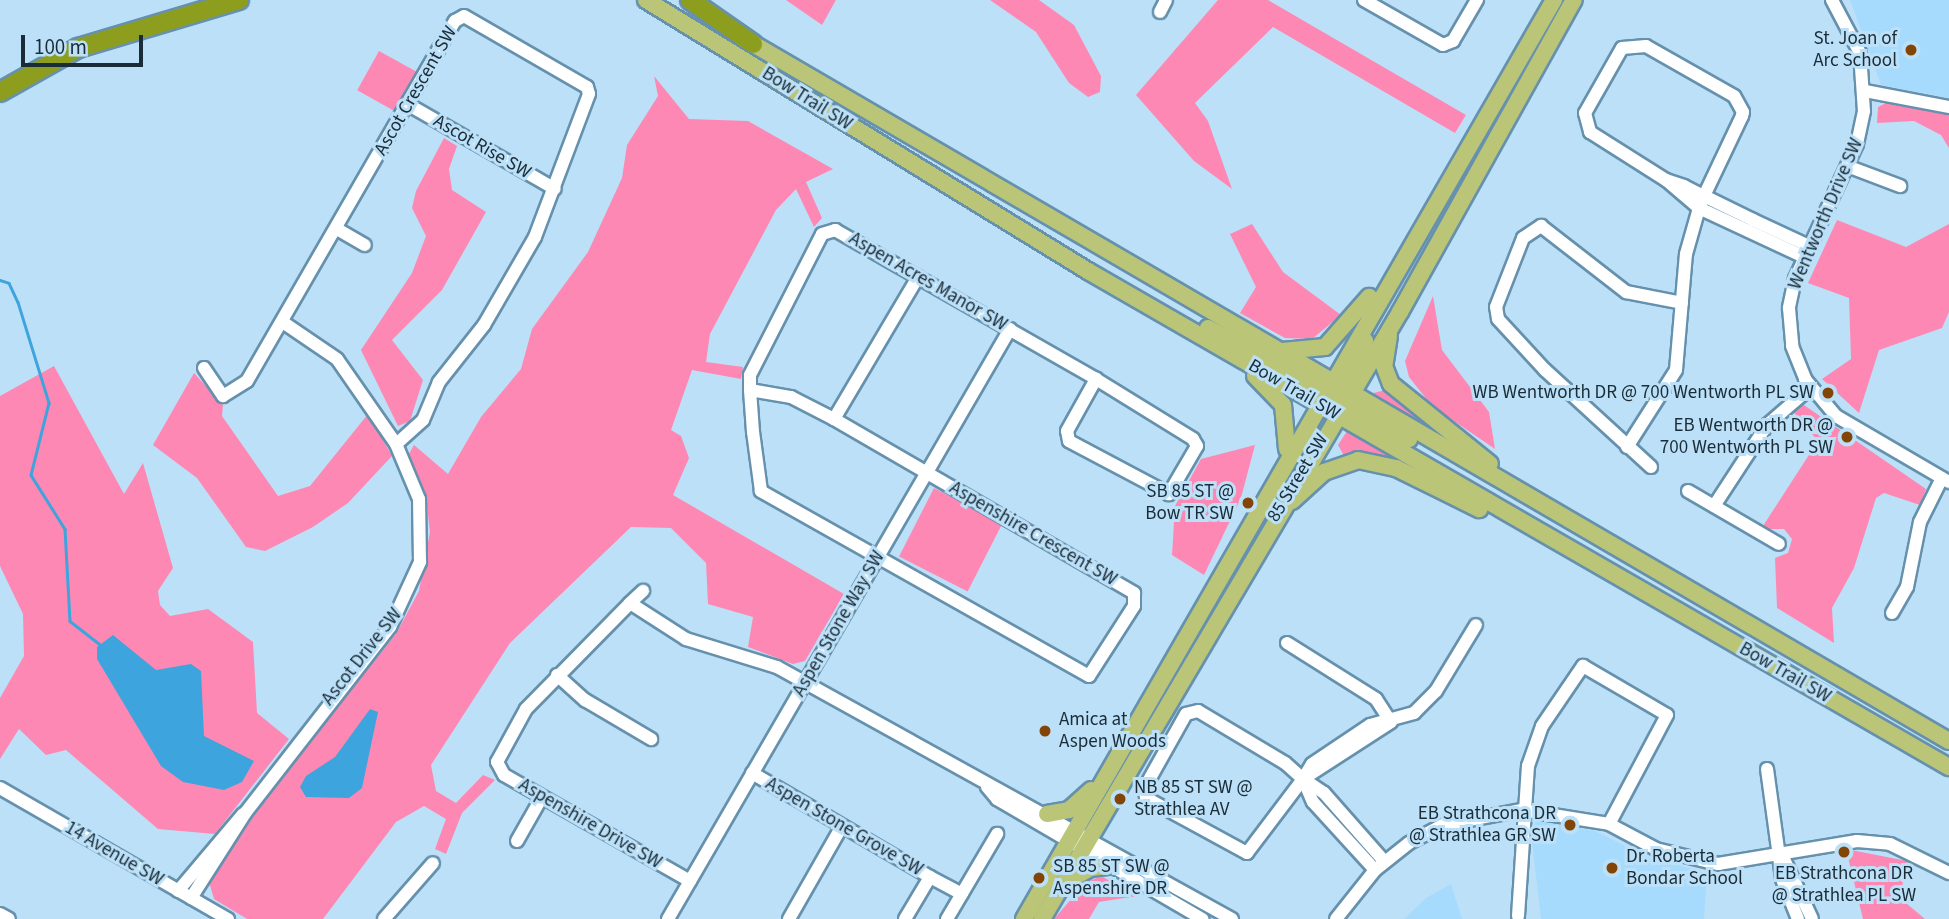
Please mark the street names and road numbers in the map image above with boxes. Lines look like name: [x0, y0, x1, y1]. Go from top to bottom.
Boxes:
street label: Ascot Crescent SW: [370, 22, 462, 160]
street label: Bow Trail SW: [758, 62, 856, 136]
street label: Ascot Rise SW: [429, 110, 535, 184]
street label: Wentworth Drive SW: [1784, 135, 1868, 293]
street label: Aspen Acres Manor SW: [845, 227, 1011, 337]
street label: Bow Trail SW: [1244, 355, 1344, 425]
street label: 85 Street SW: [1263, 430, 1333, 526]
street label: Aspenshire Crescent SW: [945, 477, 1121, 591]
street label: Aspen Stone Way SW: [788, 547, 890, 701]
street label: Ascot Drive SW: [317, 604, 407, 710]
street label: Bow Trail SW: [1735, 638, 1835, 708]
street label: Aspen Stone Grove SW: [761, 773, 927, 881]
street label: Aspenshire Drive SW: [514, 774, 666, 874]
street label: 14 Avenue SW: [61, 817, 167, 891]

